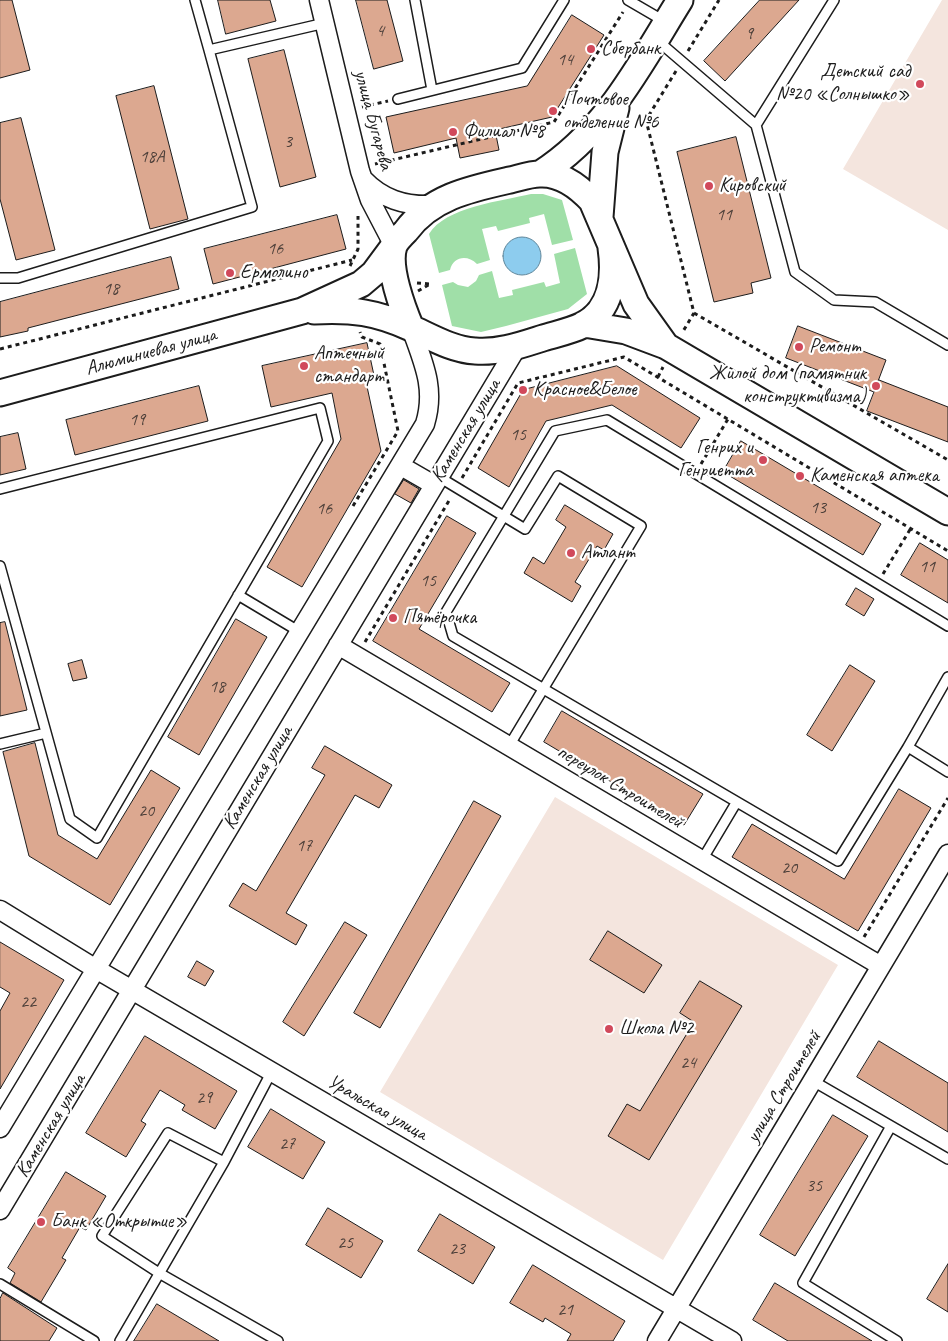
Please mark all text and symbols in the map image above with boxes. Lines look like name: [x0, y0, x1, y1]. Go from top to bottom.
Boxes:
house number: 4: [376, 20, 384, 42]
house number: 9: [745, 23, 753, 45]
place label: Сбербанк: [601, 37, 660, 61]
marker: Сбербанк: [585, 43, 597, 55]
house number: 14: [557, 49, 573, 71]
place label: Детский сад №20 «Солнышко»: [776, 60, 910, 107]
street label: улица Бугарева: [348, 67, 398, 173]
marker: Детский сад №20 «Солнышко»: [914, 78, 926, 90]
place label: Почтовое отделение №6: [563, 88, 658, 135]
marker: Почтовое отделение №6: [547, 105, 559, 117]
place label: Филиал №8: [463, 120, 544, 144]
marker: Филиал №8: [447, 126, 459, 138]
house number: 3: [284, 131, 292, 153]
house number: 18А: [139, 146, 165, 168]
place label: Кировский: [719, 174, 786, 198]
marker: Кировский: [703, 180, 715, 192]
house number: 11: [716, 204, 732, 226]
house number: 16: [267, 238, 283, 260]
place label: Ермолино: [240, 261, 307, 285]
marker: Ермолино: [224, 267, 236, 279]
house number: 18: [103, 278, 119, 300]
street label: Алюминиевая улица: [83, 323, 219, 381]
place label: Ремонт: [809, 335, 861, 359]
marker: Ремонт: [793, 341, 805, 353]
place label: Аптечный стандарт: [314, 342, 384, 389]
marker: Аптечный стандарт: [298, 360, 310, 372]
place label: Жилой дом (памятник конструктивизма): [709, 362, 866, 409]
street label: Каменская улица: [426, 375, 506, 487]
place label: Красное&Белое: [533, 378, 637, 402]
marker: Жилой дом (памятник конструктивизма): [870, 380, 882, 392]
marker: Красное&Белое: [517, 384, 529, 396]
house number: 19: [129, 409, 145, 431]
house number: 15: [510, 424, 526, 446]
place label: Генрих и Генриетта: [678, 436, 753, 483]
marker: Генрих и Генриетта: [757, 454, 769, 466]
place label: Каменская аптека: [810, 464, 939, 488]
marker: Каменская аптека: [794, 470, 806, 482]
house number: 13: [810, 497, 826, 519]
house number: 16: [316, 498, 332, 520]
place label: Атлант: [581, 541, 634, 565]
marker: Атлант: [565, 547, 577, 559]
house number: 11: [919, 556, 935, 578]
house number: 15: [420, 570, 436, 592]
place label: Пятёрочка: [403, 606, 476, 630]
marker: Пятёрочка: [387, 612, 399, 624]
house number: 18: [209, 676, 225, 698]
street label: Каменская улица: [218, 722, 298, 834]
street label: переулок Строителей: [553, 740, 687, 834]
house number: 20: [138, 800, 154, 822]
house number: 17: [296, 835, 312, 857]
house number: 20: [781, 857, 797, 879]
house number: 22: [20, 991, 36, 1013]
place label: Школа №2: [619, 1017, 693, 1041]
marker: Школа №2: [603, 1023, 615, 1035]
street label: улица Строителей: [741, 1027, 827, 1147]
house number: 24: [680, 1052, 696, 1074]
street label: Каменская улица: [11, 1070, 91, 1182]
street label: Уральская улица: [323, 1070, 431, 1146]
house number: 29: [196, 1087, 212, 1109]
house number: 27: [279, 1133, 295, 1155]
house number: 35: [806, 1175, 822, 1197]
place label: Банк «Открытие»: [51, 1210, 187, 1234]
marker: Банк «Открытие»: [35, 1216, 47, 1228]
house number: 25: [337, 1232, 353, 1254]
house number: 23: [449, 1238, 465, 1260]
house number: 21: [557, 1299, 573, 1321]

